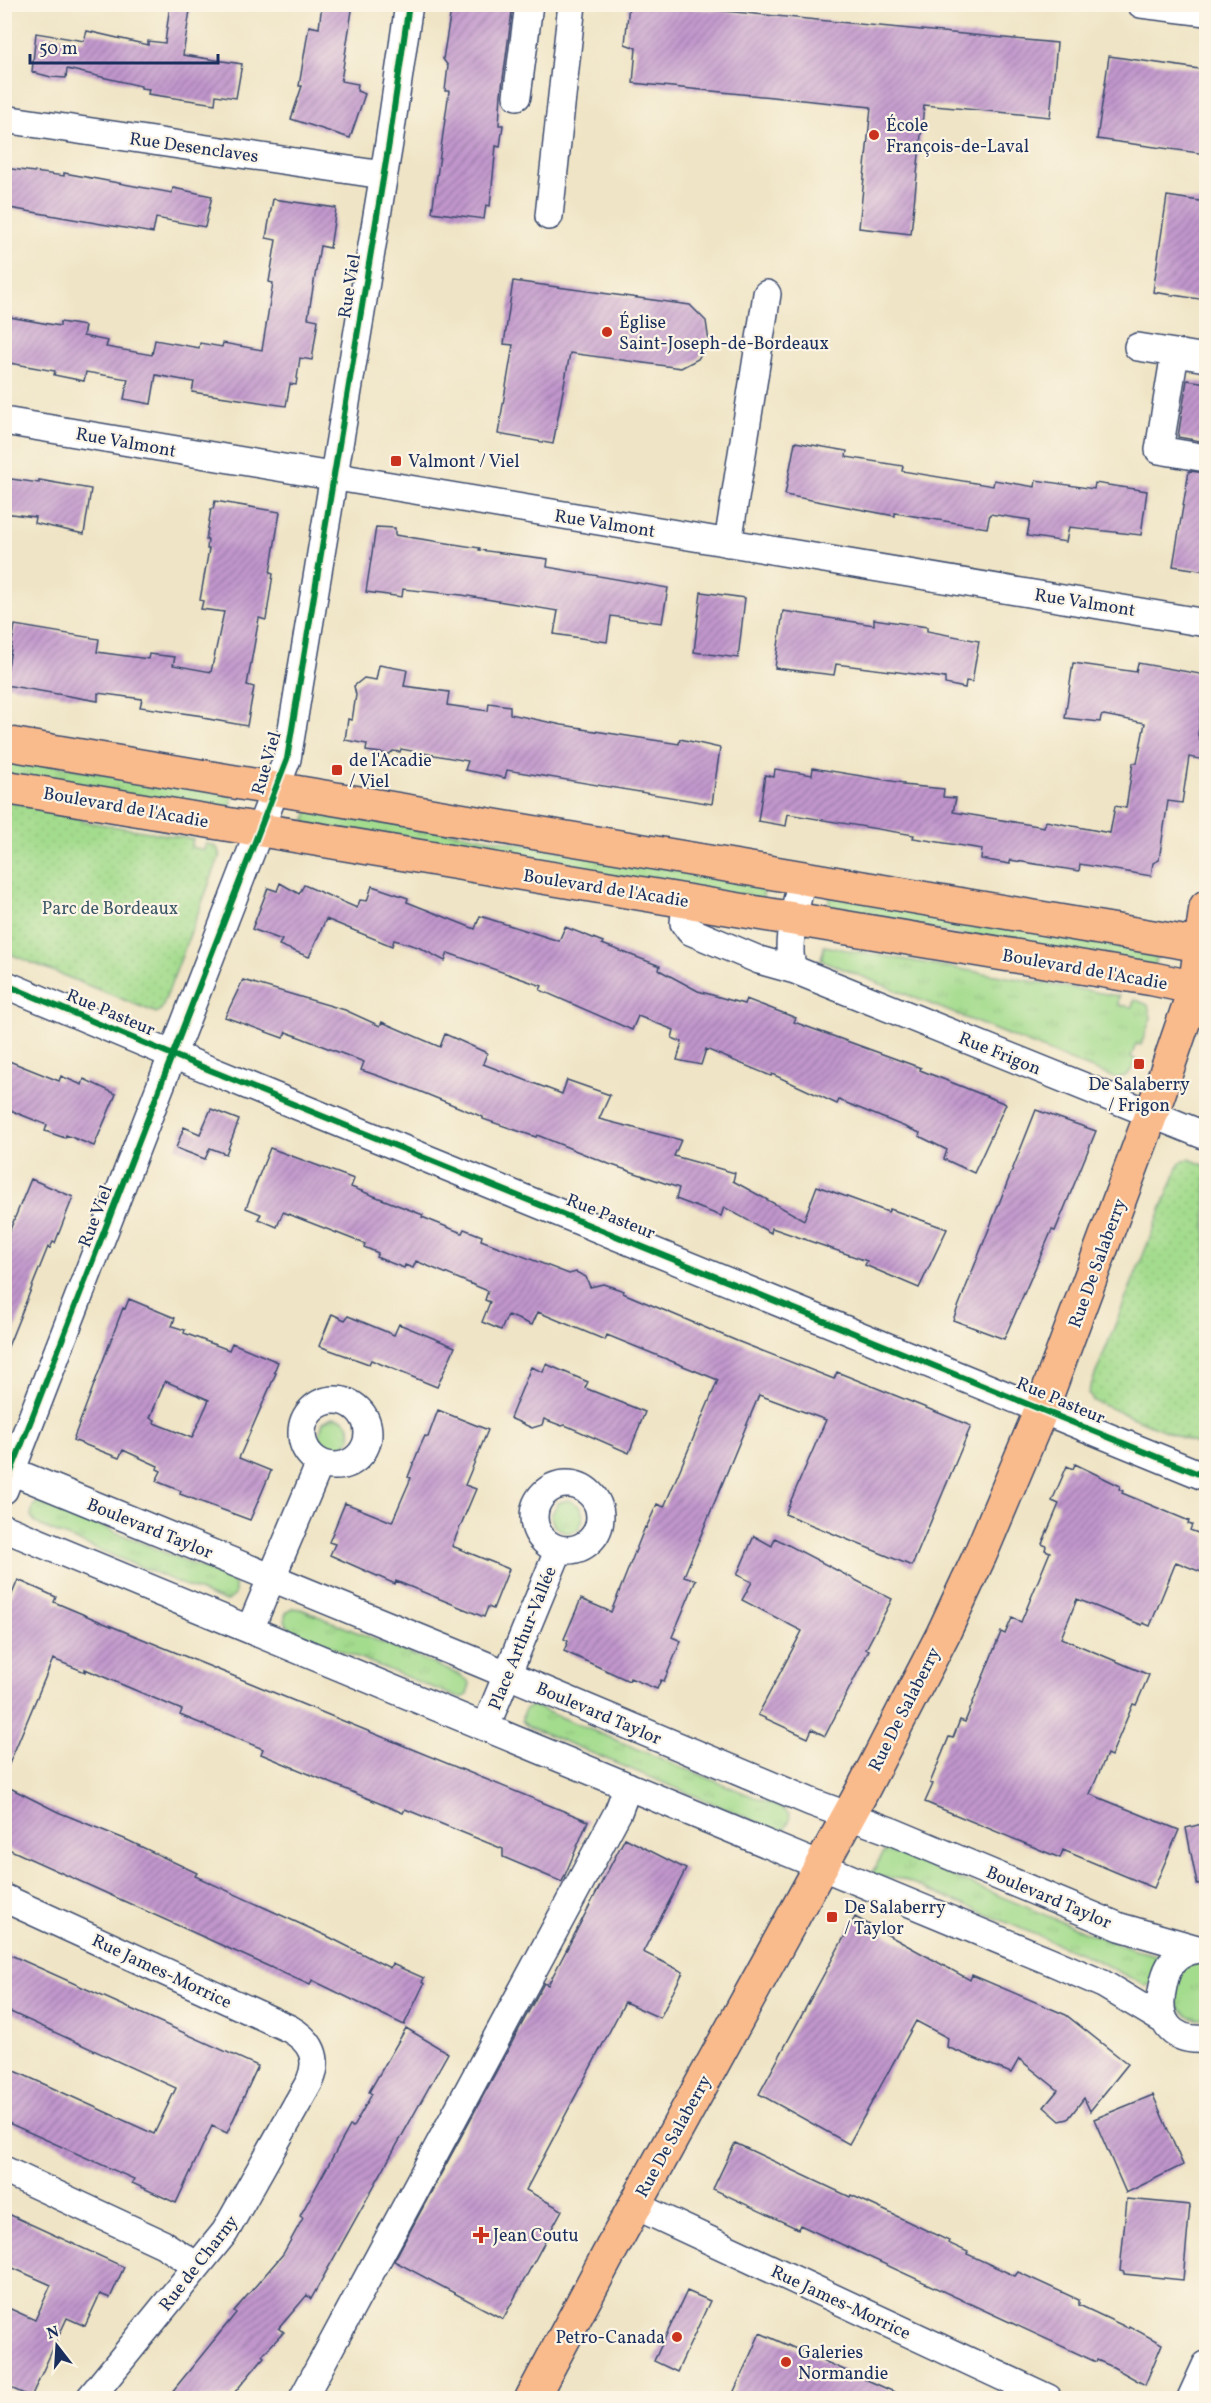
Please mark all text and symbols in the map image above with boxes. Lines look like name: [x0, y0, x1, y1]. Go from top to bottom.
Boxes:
scale bar: [30, 27, 218, 65]
text: 50 m: [39, 37, 78, 62]
place label: École François-de-Laval: [886, 114, 1029, 160]
street label: Rue Desenclaves: [128, 127, 260, 170]
marker: École François-de-Laval: [867, 128, 881, 142]
street label: Rue Viel: [333, 252, 368, 320]
place label: Église Saint-Joseph-de-Bordeaux: [619, 311, 829, 357]
marker: Église Saint-Joseph-de-Bordeaux: [600, 325, 614, 339]
street label: Rue Valmont: [73, 422, 178, 465]
place label: Valmont / Viel: [408, 450, 520, 475]
marker: Valmont / Viel: [389, 454, 403, 468]
street label: Rue Valmont: [553, 504, 657, 545]
street label: Rue Valmont: [1033, 583, 1137, 624]
street label: Rue Viel: [246, 729, 288, 798]
place label: de l'Acadie / Viel: [349, 749, 432, 795]
marker: de l'Acadie / Viel: [330, 763, 344, 777]
street label: Boulevard de l'Acadie: [41, 782, 210, 835]
street label: Boulevard de l'Acadie: [521, 864, 690, 915]
park label: Parc de Bordeaux: [42, 897, 178, 922]
street label: Boulevard de l'Acadie: [1000, 944, 1169, 997]
street label: Rue Pasteur: [62, 983, 159, 1043]
street label: Rue Frigon: [955, 1027, 1045, 1082]
marker: De Salaberry / Frigon: [1132, 1057, 1146, 1071]
place label: De Salaberry / Frigon: [1088, 1073, 1190, 1119]
street label: Rue Viel: [73, 1182, 120, 1251]
street label: Rue Pasteur: [562, 1188, 659, 1247]
street label: Rue De Salaberry: [1063, 1195, 1134, 1332]
street label: Rue Pasteur: [1012, 1371, 1109, 1431]
street label: Boulevard Taylor: [83, 1493, 217, 1566]
street label: Place Arthur-Vallée: [483, 1563, 564, 1714]
street label: Rue De Salaberry: [863, 1643, 948, 1776]
street label: Boulevard Taylor: [532, 1677, 665, 1752]
street label: Boulevard Taylor: [982, 1861, 1115, 1936]
place label: De Salaberry / Taylor: [844, 1896, 946, 1942]
marker: De Salaberry / Taylor: [825, 1910, 839, 1924]
street label: Rue James-Morrice: [87, 1929, 235, 2016]
street label: Rue De Salaberry: [630, 2071, 718, 2202]
street label: Rue de Charny: [154, 2210, 245, 2317]
place label: Jean Coutu: [493, 2224, 579, 2249]
marker: Jean Coutu: [474, 2228, 488, 2242]
street label: Rue James-Morrice: [766, 2260, 914, 2347]
north arrow: [27, 2316, 87, 2376]
text: N: [44, 2321, 62, 2346]
place label: Petro-Canada: [555, 2326, 665, 2351]
marker: Petro-Canada: [670, 2330, 684, 2344]
place label: Galeries Normandie: [798, 2341, 888, 2387]
marker: Galeries Normandie: [779, 2355, 793, 2369]

